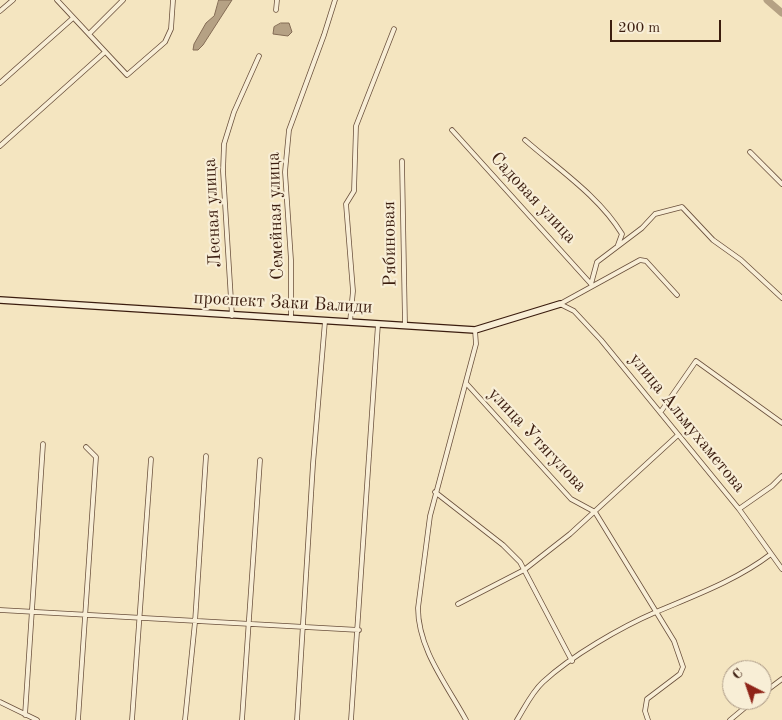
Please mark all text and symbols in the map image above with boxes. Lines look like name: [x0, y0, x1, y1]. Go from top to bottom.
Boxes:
scale bar: [612, 10, 723, 42]
text: 200 m: [618, 21, 660, 36]
street label: Садовая улица: [485, 148, 581, 248]
street label: Семейная улица: [263, 152, 289, 280]
street label: Лесная улица: [199, 158, 227, 268]
street label: Рябиновая: [378, 201, 402, 287]
street label: проспект Заки Валиди: [193, 288, 373, 318]
street label: улица Альмухаметова: [624, 349, 750, 497]
street label: улица Утягулова: [483, 383, 591, 497]
north arrow: [722, 660, 772, 710]
text: С: [730, 666, 746, 683]

